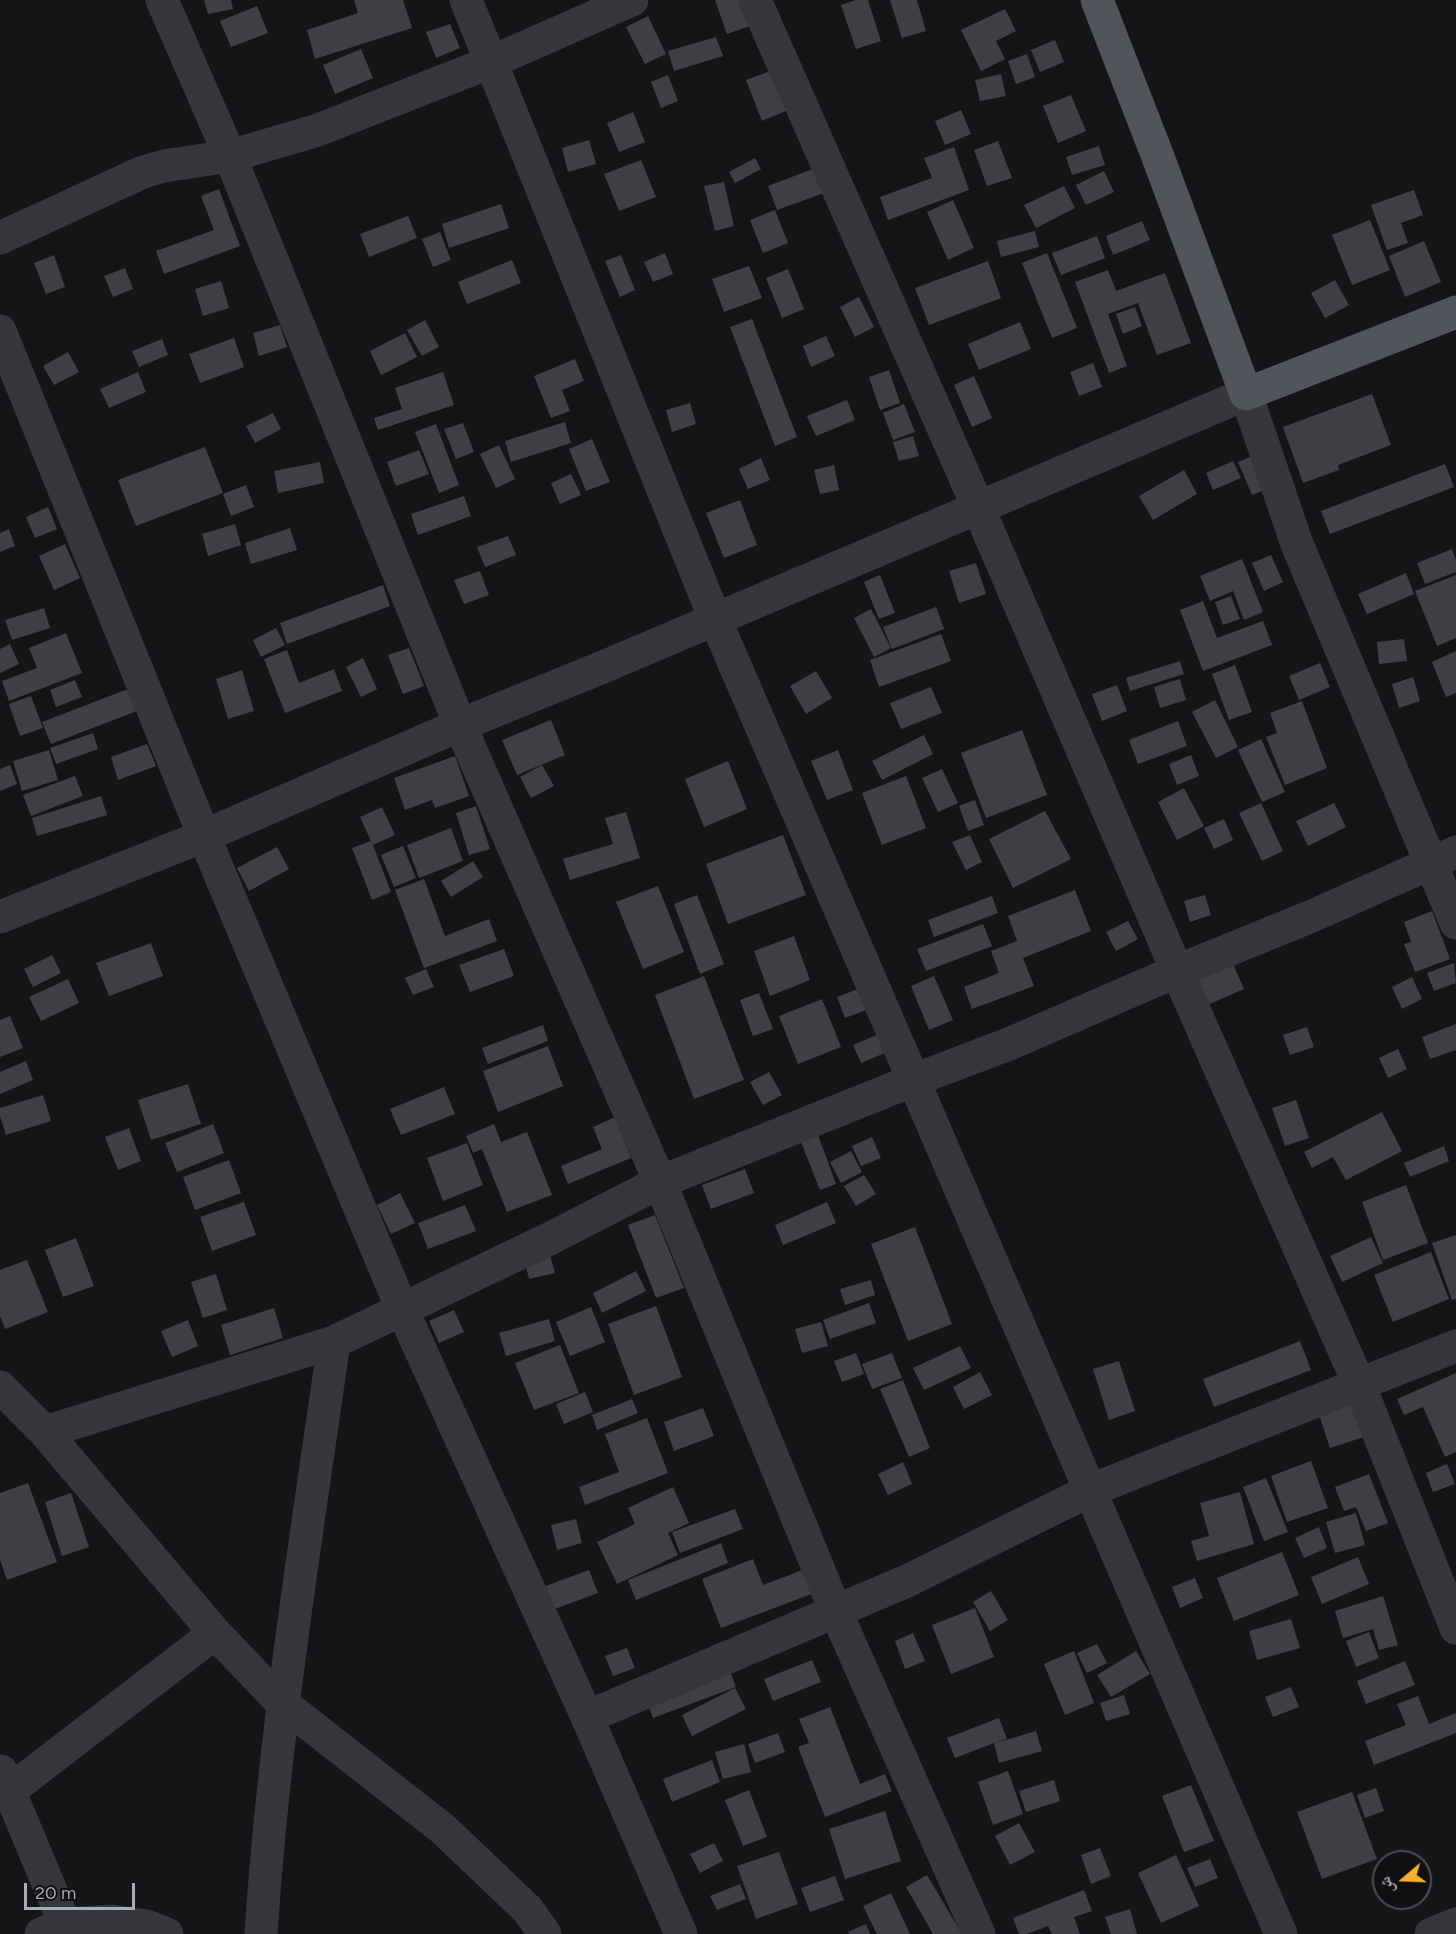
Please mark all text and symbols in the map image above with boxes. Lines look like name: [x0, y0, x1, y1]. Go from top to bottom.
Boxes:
north arrow: [1372, 1850, 1432, 1910]
scale bar: [27, 1871, 138, 1909]
text: ش: [1375, 1874, 1398, 1897]
text: 20 m: [35, 1882, 76, 1904]

